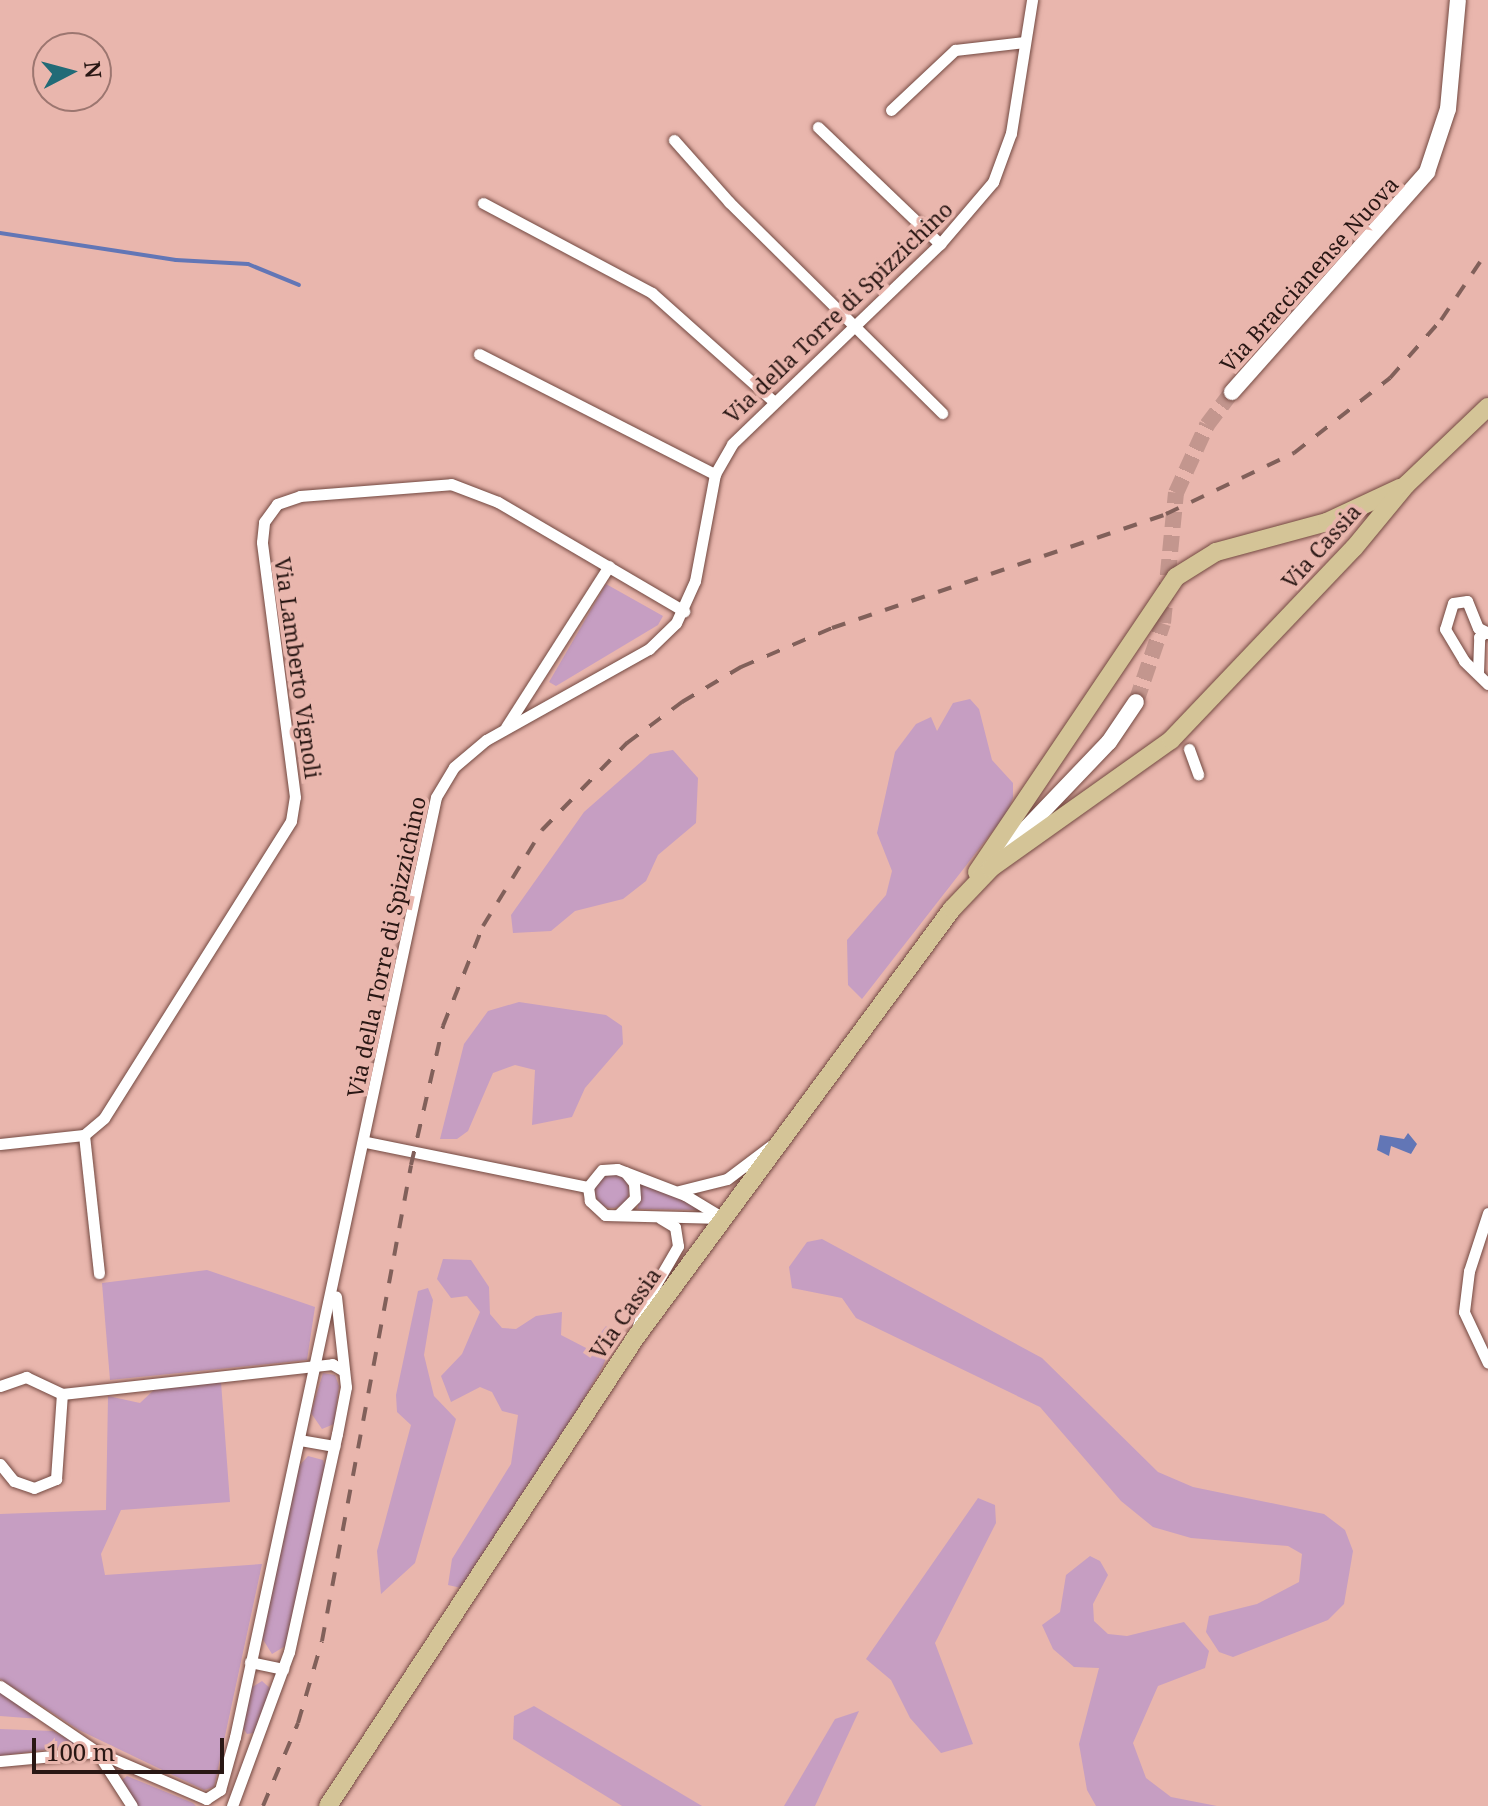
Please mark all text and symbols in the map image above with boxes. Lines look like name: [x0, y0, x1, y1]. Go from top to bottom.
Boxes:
north arrow: [32, 32, 112, 112]
text: N: [78, 60, 110, 80]
street label: Via Braccianense Nuova: [1214, 171, 1404, 377]
street label: Via della Torre di Spizzichino: [718, 196, 958, 428]
street label: Via Cassia: [1276, 498, 1366, 594]
street label: Via Lamberto Vignoli: [269, 556, 327, 780]
street label: Via della Torre di Spizzichino: [341, 794, 431, 1100]
street label: Via Cassia: [584, 1262, 666, 1364]
scale bar: [36, 1722, 228, 1772]
text: 100 m: [46, 1735, 115, 1768]

